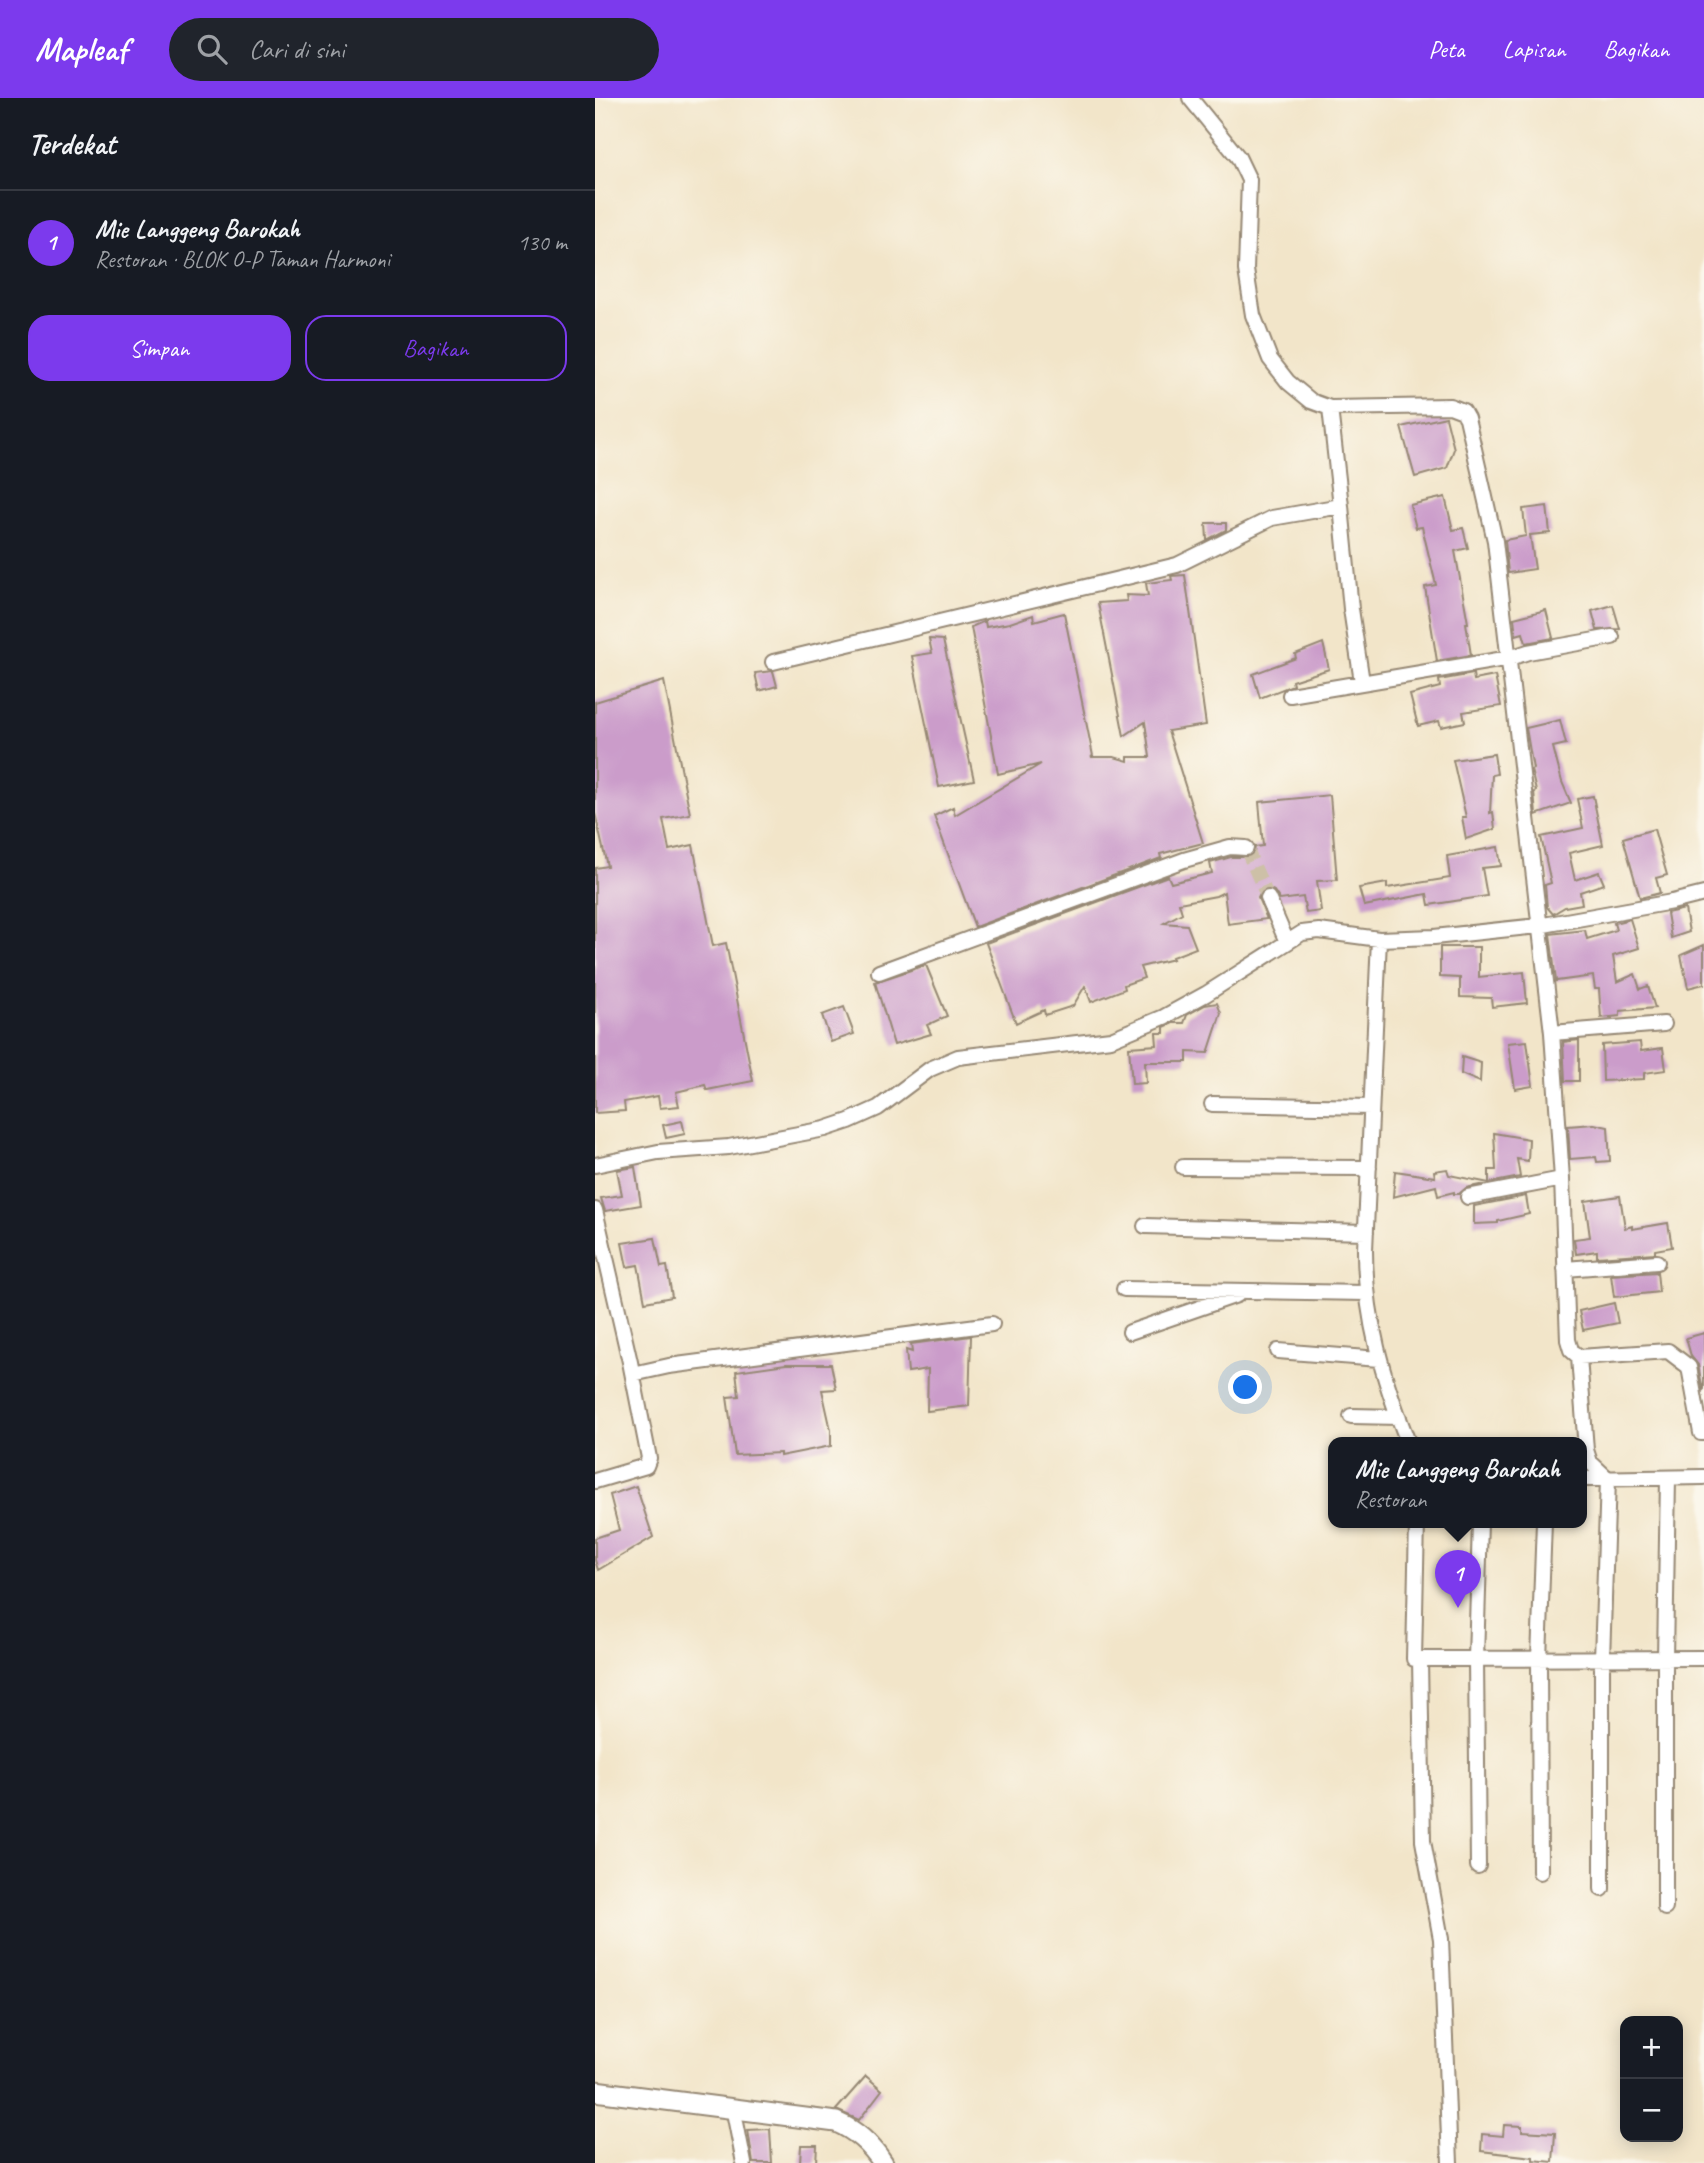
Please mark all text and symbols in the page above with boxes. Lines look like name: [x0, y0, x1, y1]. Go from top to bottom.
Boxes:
search box: [169, 18, 659, 81]
text: Mapleaf: [35, 28, 127, 70]
icon: search: [193, 30, 231, 68]
text: Cari di sini: [249, 33, 345, 66]
text: Peta: [1428, 34, 1465, 64]
text: Lapisan: [1503, 34, 1566, 64]
text: Bagikan: [1604, 34, 1669, 64]
text: Terdekat: [28, 125, 116, 163]
text: Mie Langgeng Barokah: [95, 212, 300, 245]
text: 1: [46, 228, 56, 257]
text: 130 m: [518, 228, 567, 257]
text: Restoran · BLOK O-P Taman Harmoni: [95, 245, 390, 274]
button: Simpan: [28, 315, 291, 381]
button: Bagikan: [305, 315, 567, 381]
your location: [1228, 1370, 1262, 1404]
popup: [1328, 1437, 1587, 1528]
text: Mie Langgeng Barokah: [1355, 1452, 1560, 1485]
text: Restoran: [1355, 1485, 1426, 1514]
pin: 1: [1435, 1550, 1481, 1608]
map controls: [1620, 2016, 1683, 2142]
button: +: [1620, 2016, 1683, 2079]
button: −: [1620, 2079, 1683, 2142]

